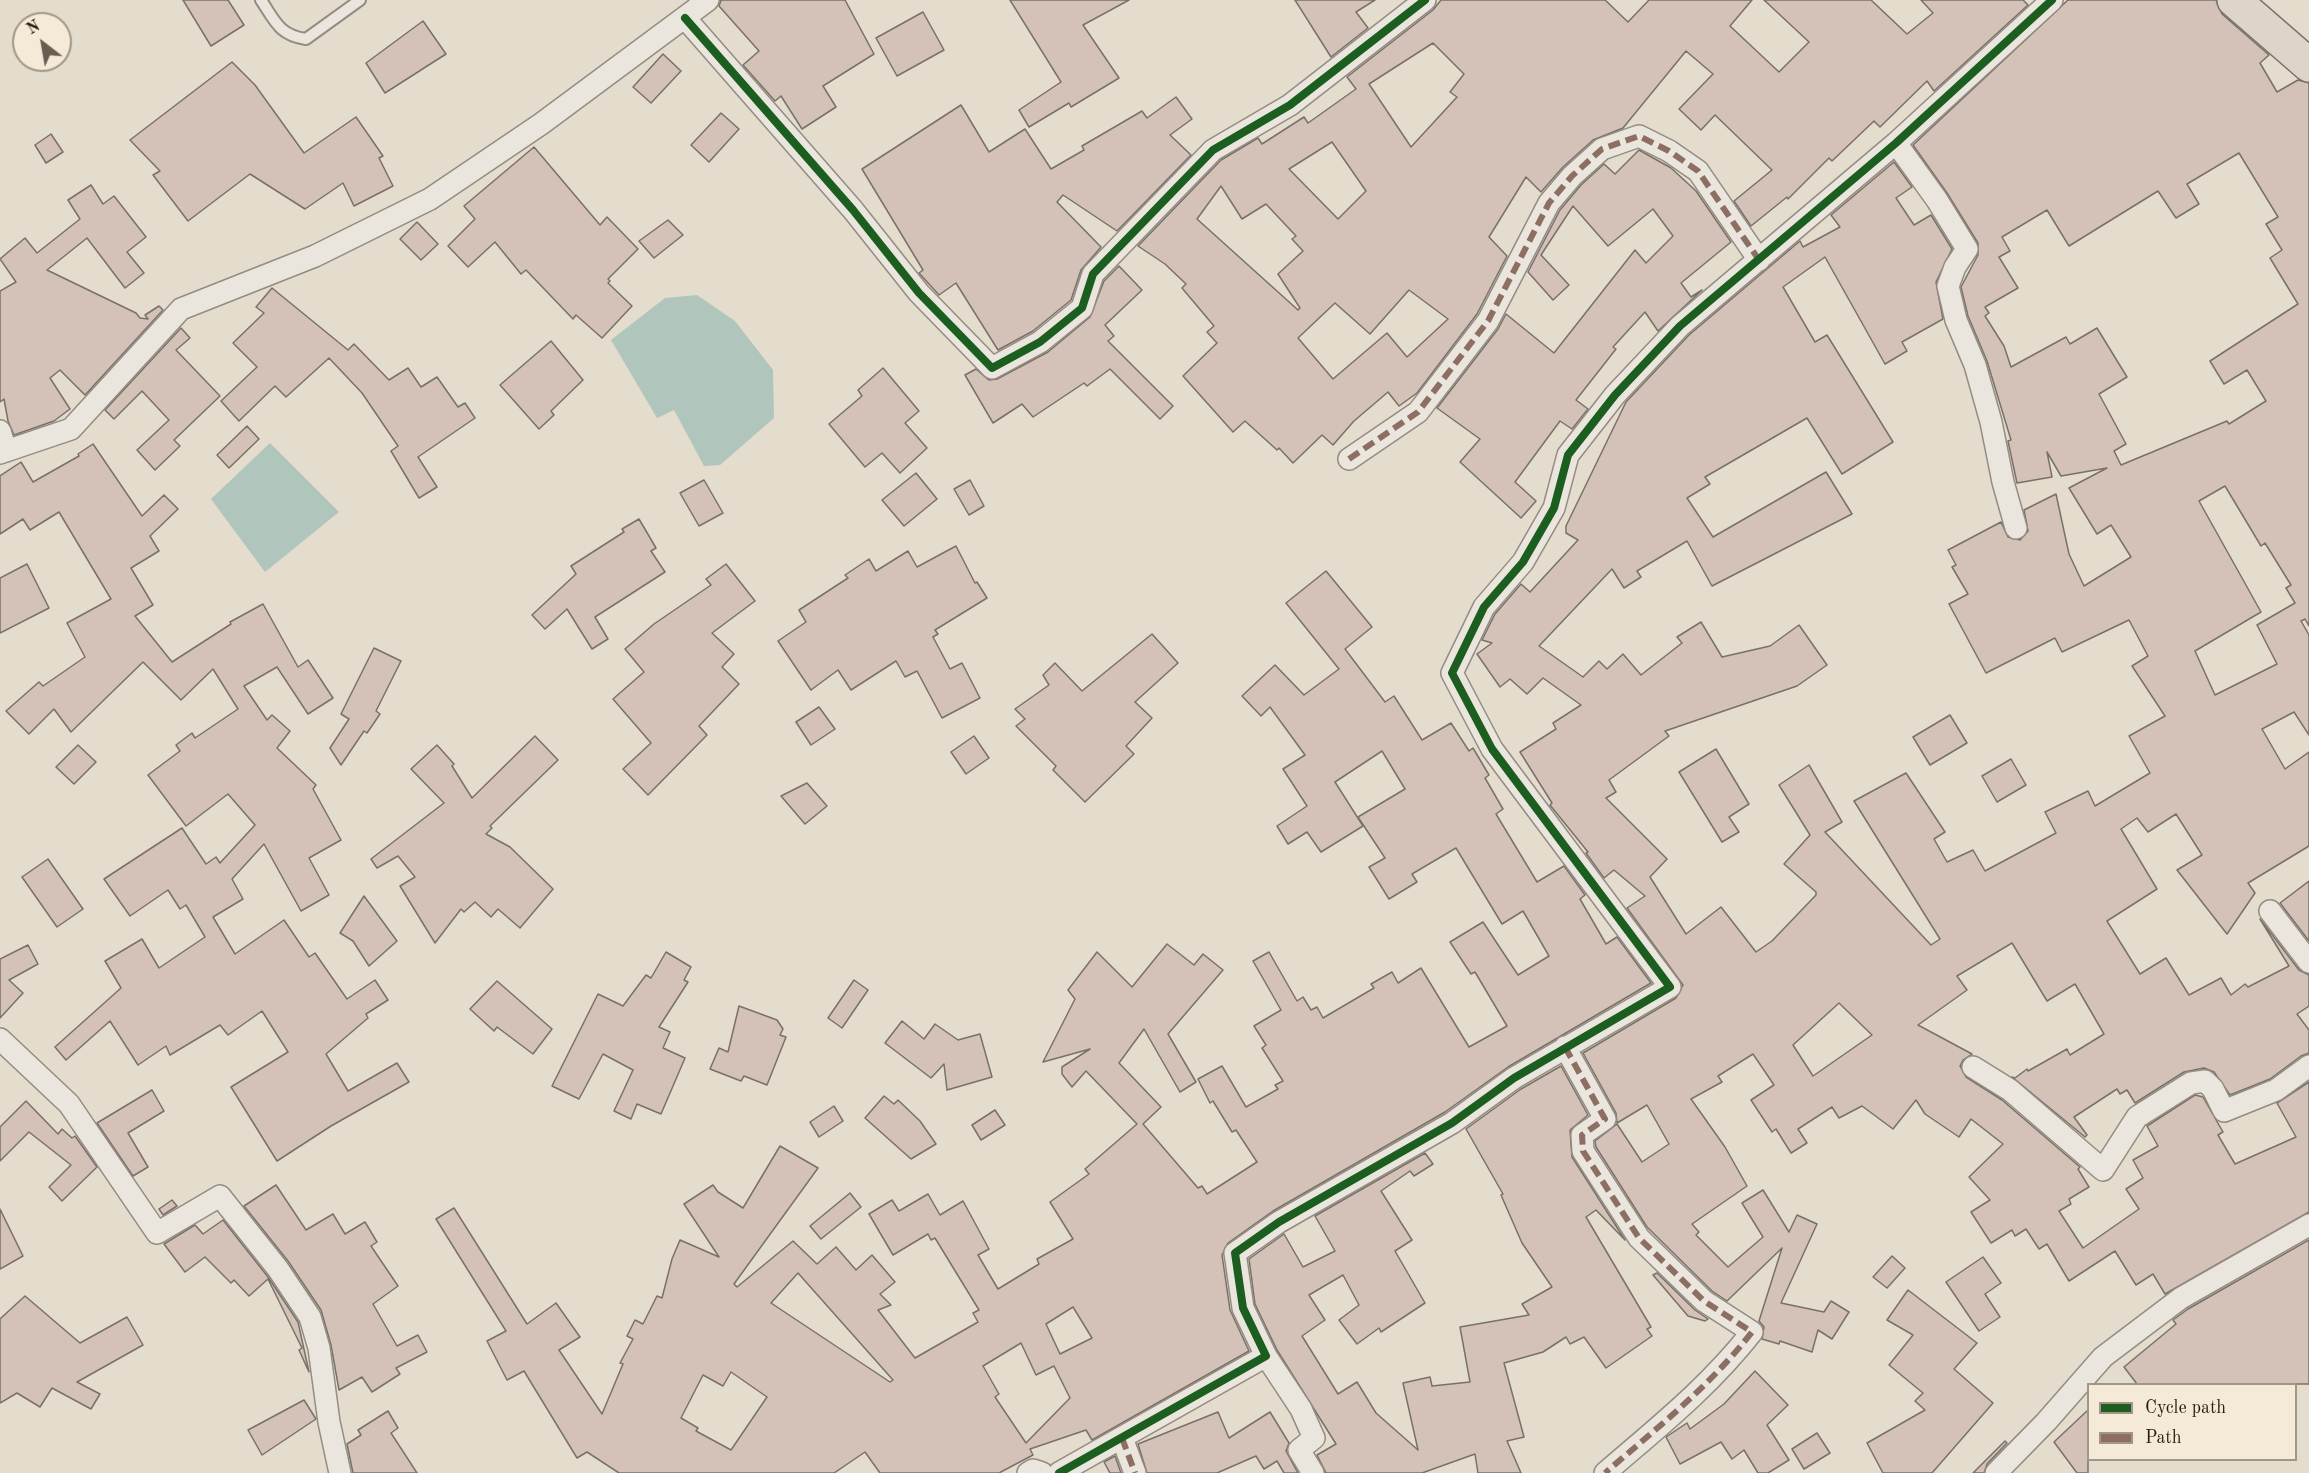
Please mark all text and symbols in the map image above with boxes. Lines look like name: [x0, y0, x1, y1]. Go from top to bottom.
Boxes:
north arrow: [12, 12, 72, 72]
text: N: [24, 18, 43, 38]
legend: [2087, 1383, 2297, 1461]
text: Cycle path: [2145, 1399, 2226, 1417]
text: Path: [2145, 1429, 2181, 1447]

